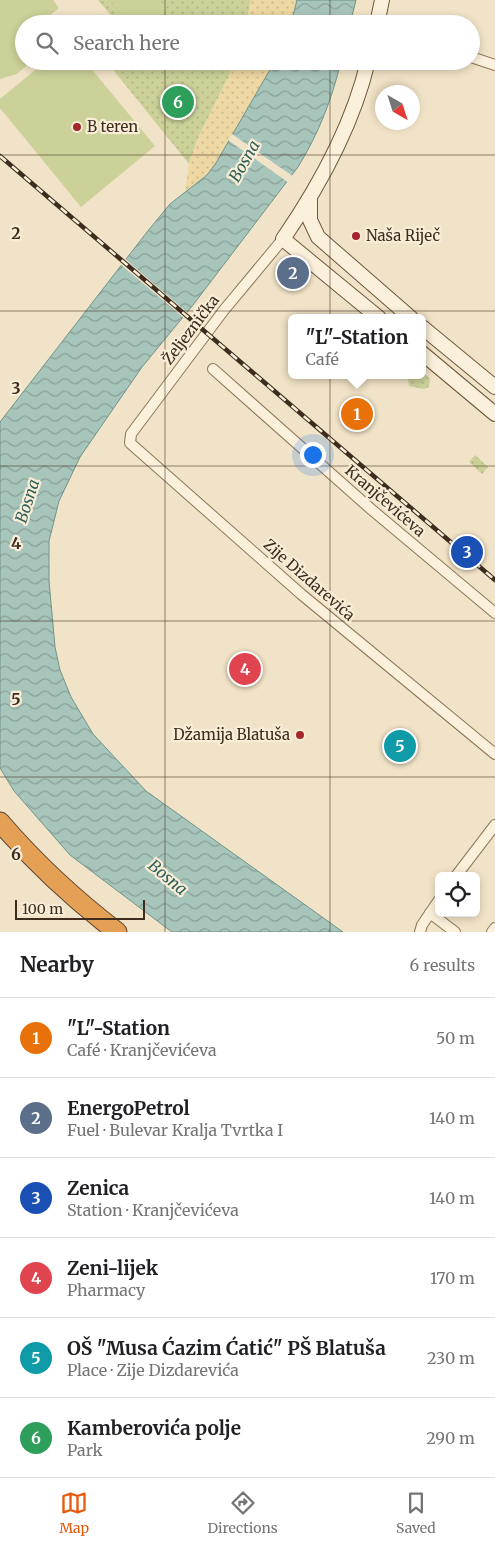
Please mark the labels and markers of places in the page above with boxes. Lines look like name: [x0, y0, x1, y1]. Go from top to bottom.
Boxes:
pin: 6: [162, 83, 194, 121]
place label: B teren: [87, 117, 138, 136]
marker: B teren: [71, 121, 83, 133]
place label: Naša Riječ: [366, 226, 440, 245]
marker: Naša Riječ: [350, 230, 362, 242]
pin: 2: [277, 254, 309, 292]
pin: 1: [341, 395, 373, 433]
pin: 3: [451, 533, 483, 571]
pin: 4: [229, 650, 261, 688]
place label: Džamija Blatuša: [173, 725, 290, 744]
pin: 5: [384, 727, 416, 765]
marker: Džamija Blatuša: [294, 729, 306, 741]

